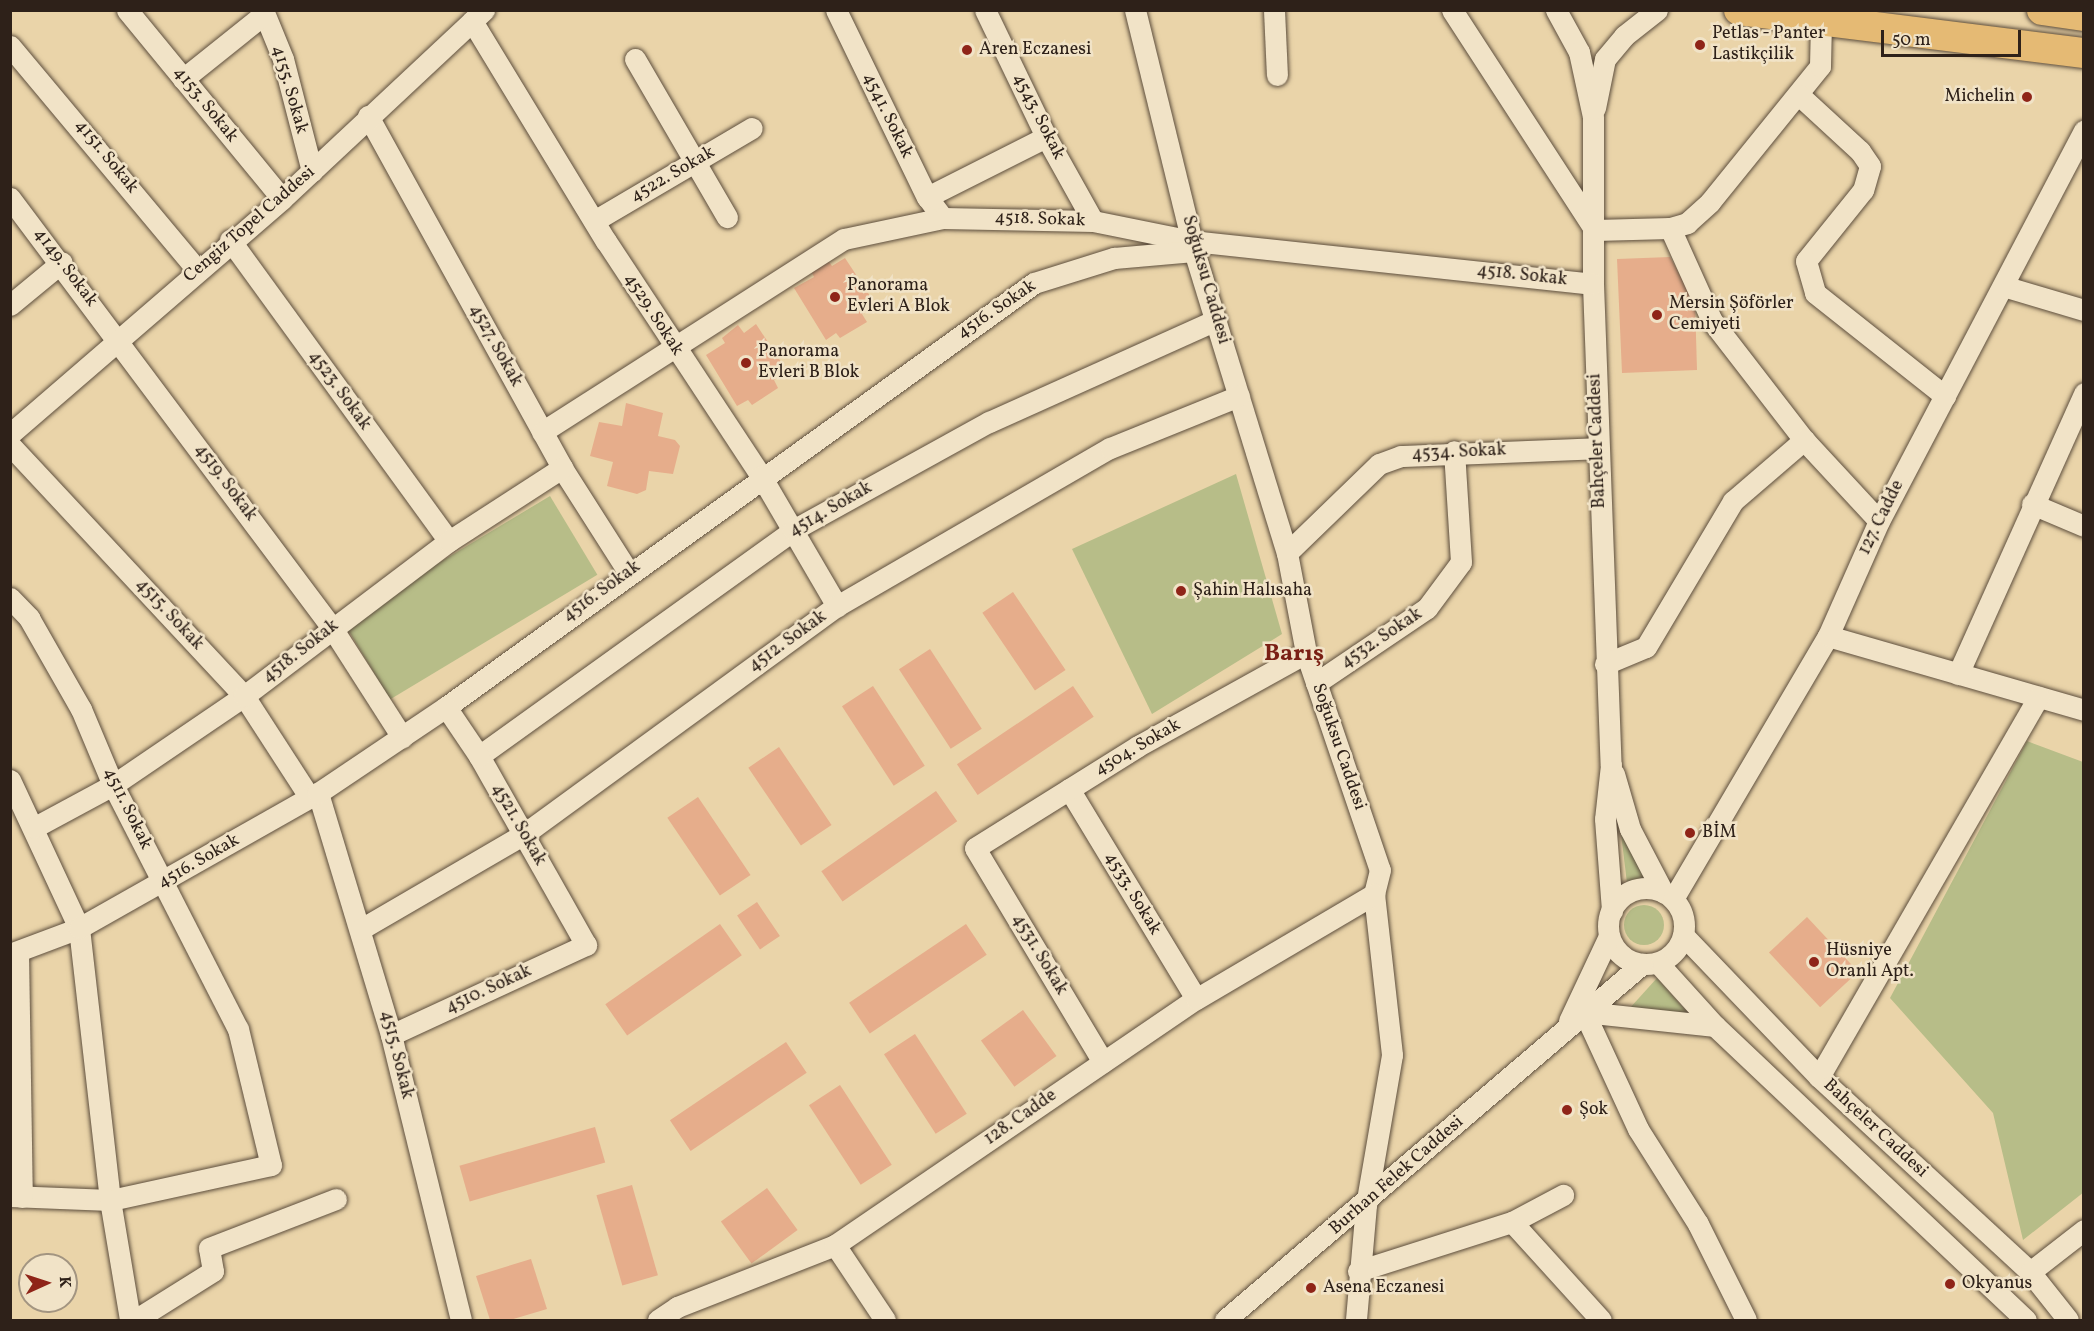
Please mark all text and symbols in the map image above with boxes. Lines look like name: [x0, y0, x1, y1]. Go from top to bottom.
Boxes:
scale bar: [1884, 18, 2024, 56]
place label: Petlas - Panter Lastikçilik: [1712, 24, 1826, 66]
text: 50 m: [1892, 28, 1931, 53]
marker: Petlas - Panter Lastikçilik: [1693, 38, 1707, 52]
place label: Aren Eczanesi: [979, 39, 1091, 61]
street label: 4155. Sokak: [266, 43, 312, 137]
marker: Aren Eczanesi: [960, 43, 974, 57]
street label: 4153. Sokak: [168, 63, 242, 147]
street label: 4541. Sokak: [857, 70, 917, 162]
street label: 4543. Sokak: [1007, 70, 1069, 164]
place label: Michelin: [1944, 86, 2015, 108]
marker: Michelin: [2020, 90, 2034, 104]
street label: 4151. Sokak: [70, 116, 142, 198]
street label: 4522. Sokak: [627, 142, 719, 208]
street label: Cengiz Topel Caddesi: [180, 162, 320, 288]
street label: 4518. Sokak: [994, 208, 1086, 232]
street label: Soğuksu Caddesi: [1176, 213, 1234, 347]
street label: 4149. Sokak: [28, 224, 102, 312]
street label: 4518. Sokak: [1476, 261, 1568, 291]
street label: 4529. Sokak: [618, 270, 688, 360]
place label: Panorama Evleri A Blok: [847, 276, 950, 318]
street label: 4516. Sokak: [953, 276, 1041, 344]
marker: Panorama Evleri A Blok: [828, 290, 842, 304]
place label: Mersin Şöförler Cemiyeti: [1669, 294, 1793, 336]
street label: 4527. Sokak: [464, 301, 526, 391]
marker: Mersin Şöförler Cemiyeti: [1650, 308, 1664, 322]
place label: Panorama Evleri B Blok: [758, 342, 859, 385]
street label: 4523. Sokak: [303, 347, 375, 435]
marker: Panorama Evleri B Blok: [739, 356, 753, 370]
street label: Bahçeler Caddesi: [1585, 373, 1611, 509]
street label: 4519. Sokak: [189, 440, 261, 526]
street label: 4534. Sokak: [1411, 440, 1507, 466]
street label: 127. Cadde: [1855, 477, 1909, 559]
street label: 4514. Sokak: [786, 478, 876, 542]
street label: 4516. Sokak: [559, 557, 645, 627]
street label: 4515. Sokak: [130, 575, 208, 655]
place label: Şahin Halısaha: [1193, 580, 1312, 602]
marker: Şahin Halısaha: [1174, 584, 1188, 598]
street label: 4532. Sokak: [1337, 604, 1427, 674]
street label: 4512. Sokak: [745, 606, 831, 678]
street label: 4518. Sokak: [259, 616, 343, 688]
district label: Barış: [1264, 641, 1324, 669]
street label: Soğuksu Caddesi: [1306, 681, 1370, 813]
street label: 4504. Sokak: [1091, 715, 1185, 781]
street label: 4511. Sokak: [98, 764, 156, 854]
street label: 4521. Sokak: [486, 780, 550, 870]
place label: BİM: [1702, 822, 1736, 844]
marker: BİM: [1683, 826, 1697, 840]
street label: 4516. Sokak: [154, 830, 244, 894]
street label: 4533. Sokak: [1099, 849, 1165, 939]
street label: 4531. Sokak: [1006, 911, 1072, 999]
place label: Hüsniye Oranlı Apt.: [1826, 941, 1914, 984]
marker: Hüsniye Oranlı Apt.: [1807, 955, 1821, 969]
street label: 4510. Sokak: [443, 961, 535, 1019]
street label: 4515. Sokak: [375, 1009, 417, 1101]
street label: Bahçeler Caddesi: [1818, 1075, 1932, 1183]
street label: 128. Cadde: [981, 1085, 1061, 1151]
place label: Şok: [1579, 1099, 1608, 1121]
marker: Şok: [1560, 1103, 1574, 1117]
street label: Burhan Felek Caddesi: [1326, 1112, 1468, 1240]
north arrow: [18, 1253, 78, 1313]
place label: Okyanus: [1962, 1273, 2032, 1295]
text: K: [53, 1276, 75, 1289]
place label: Asena Eczanesi: [1323, 1277, 1444, 1299]
marker: Okyanus: [1943, 1277, 1957, 1291]
marker: Asena Eczanesi: [1304, 1281, 1318, 1295]

